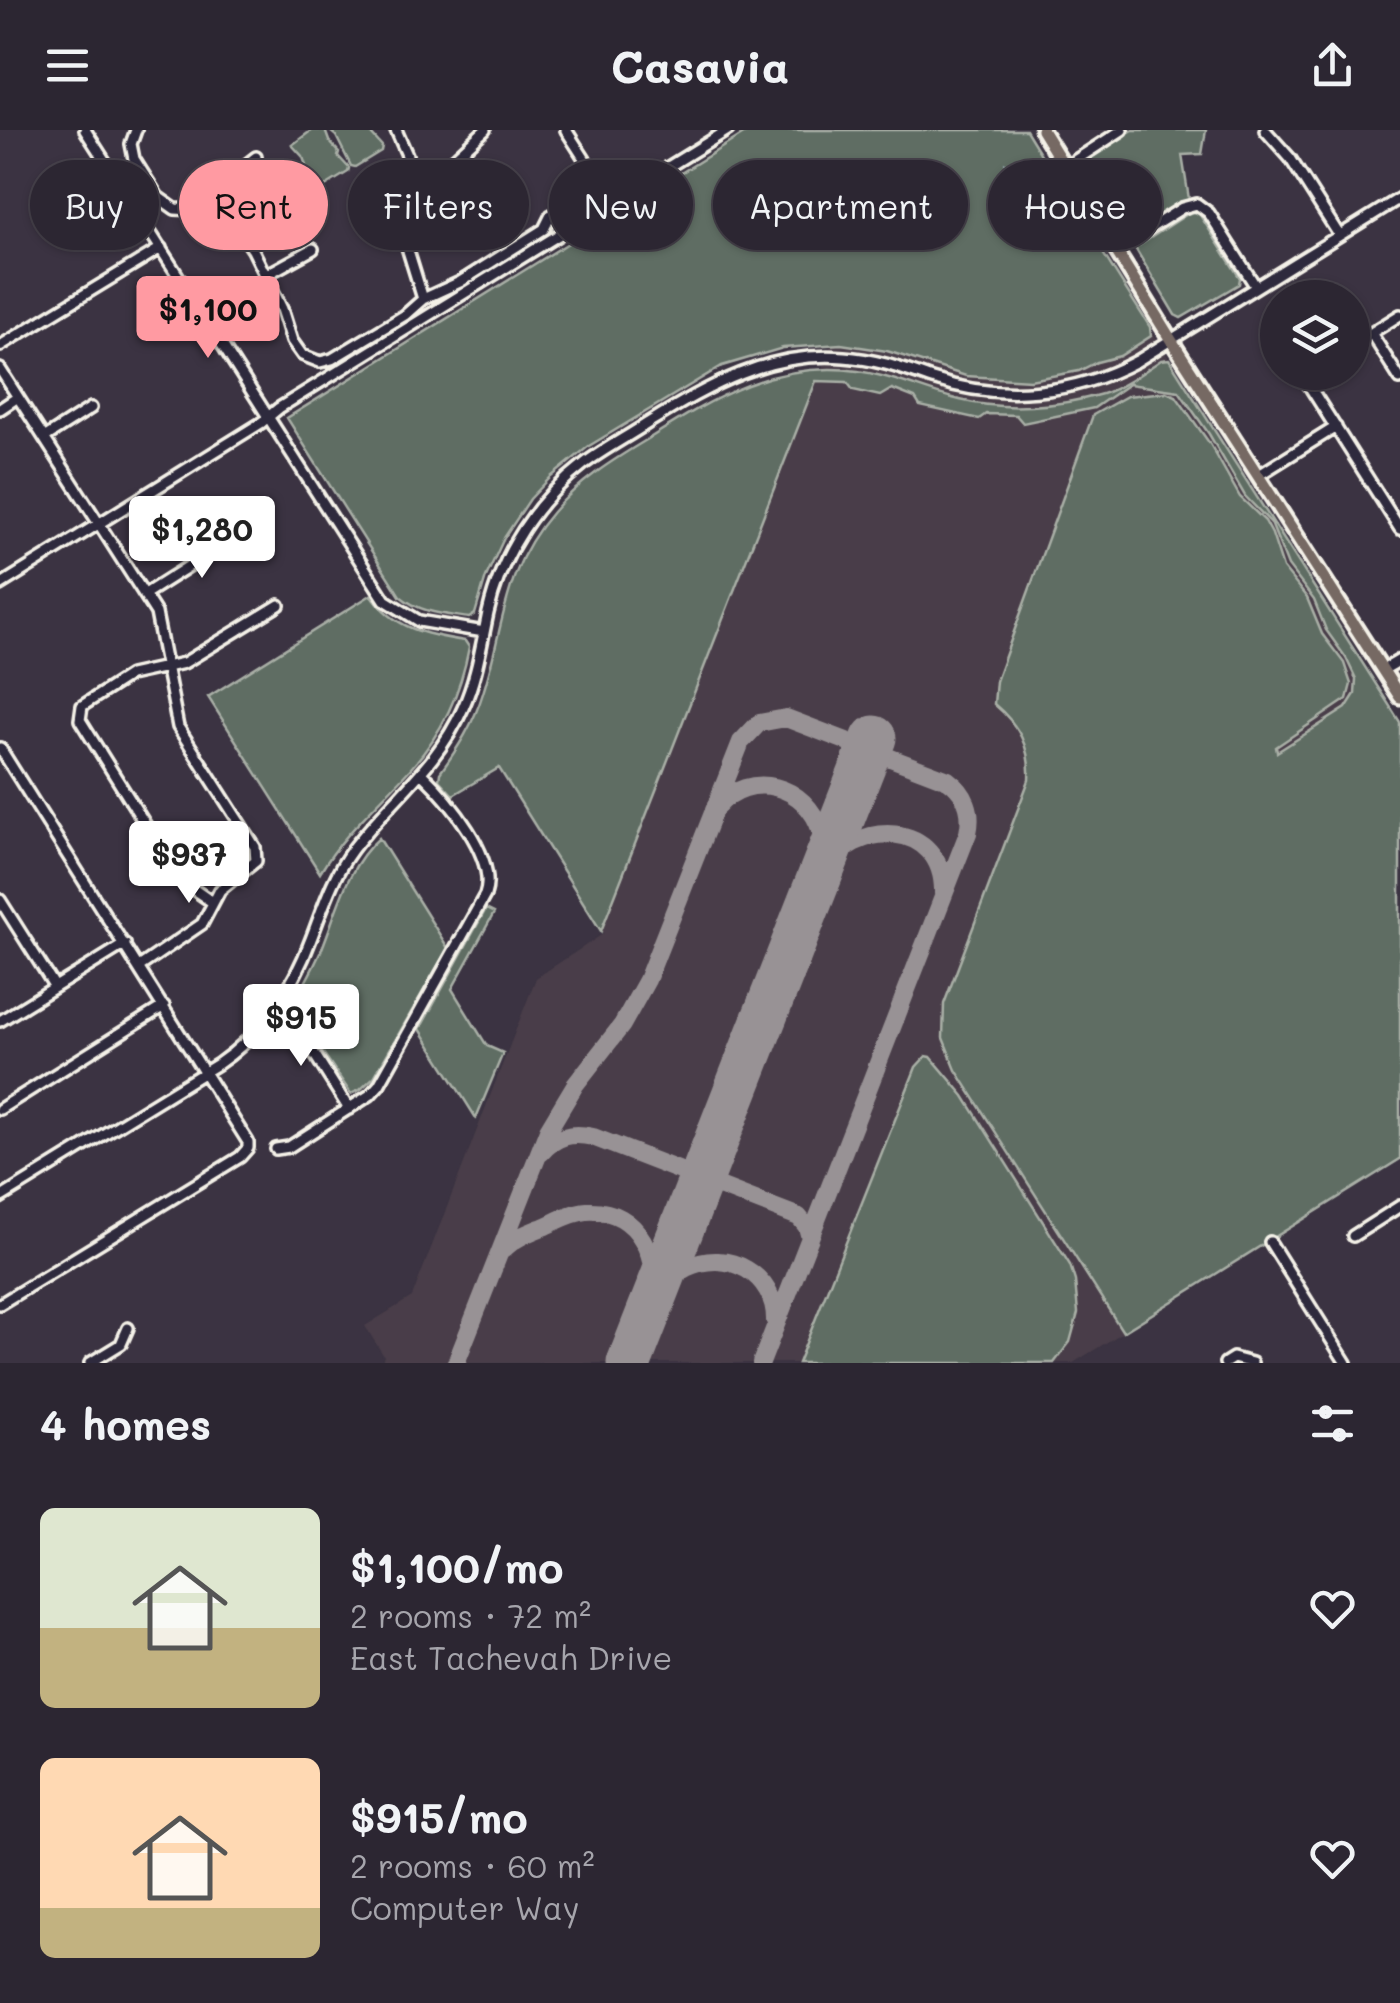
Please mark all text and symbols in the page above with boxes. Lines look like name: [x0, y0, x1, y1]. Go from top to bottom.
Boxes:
text: Casavia: [611, 36, 789, 94]
icon: menu: [40, 38, 95, 93]
icon: share: [1305, 38, 1360, 93]
chip: Buy: [30, 160, 159, 250]
chip: Rent: [179, 160, 328, 250]
chip: Filters: [348, 160, 529, 250]
chip: New: [549, 160, 693, 250]
chip: Apartment: [713, 160, 968, 250]
chip: House: [988, 160, 1162, 250]
pin: $1,100: [127, 276, 289, 361]
map controls: [1260, 280, 1370, 390]
button: layers: [1260, 280, 1370, 390]
text: $1,100: [158, 287, 258, 329]
pin: $1,280: [121, 496, 283, 581]
text: $1,280: [151, 507, 253, 549]
pin: $937: [130, 821, 248, 906]
text: $937: [151, 832, 227, 874]
pin: $915: [242, 984, 360, 1069]
text: $915: [265, 995, 337, 1037]
text: 4 homes: [40, 1396, 211, 1451]
icon: filters: [1305, 1396, 1360, 1451]
text: $1,100/mo: [350, 1539, 563, 1594]
icon: home: [120, 1548, 240, 1668]
icon: heart: [1305, 1581, 1360, 1636]
text: 2 rooms · 72 m²: [350, 1594, 591, 1636]
text: East Tachevah Drive: [350, 1636, 672, 1678]
text: $915/mo: [350, 1789, 528, 1844]
icon: home: [120, 1798, 240, 1918]
icon: heart: [1305, 1831, 1360, 1886]
text: 2 rooms · 60 m²: [350, 1844, 594, 1886]
text: Computer Way: [350, 1886, 580, 1928]

